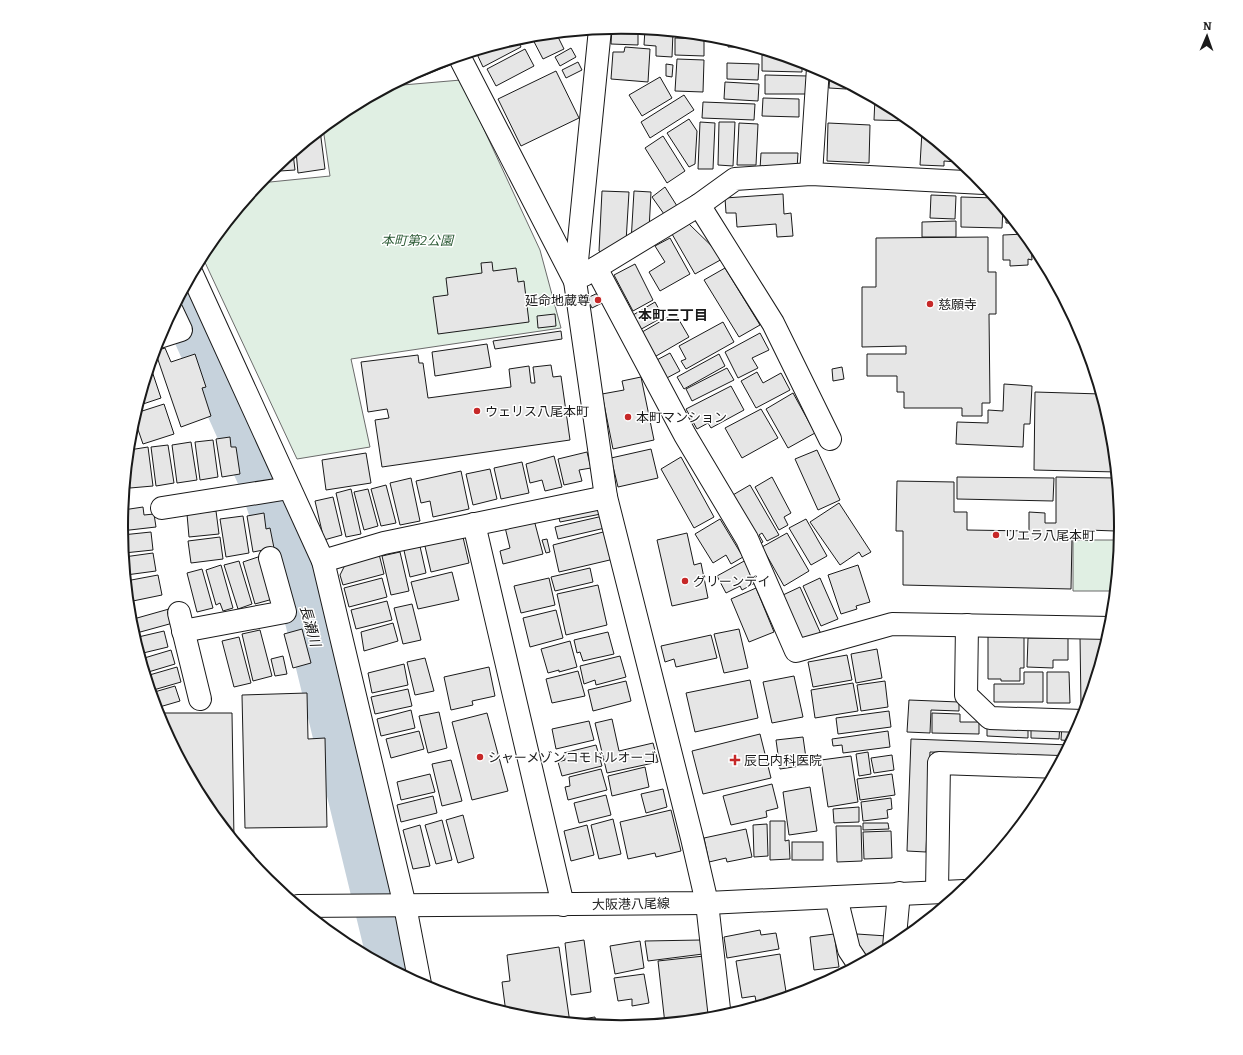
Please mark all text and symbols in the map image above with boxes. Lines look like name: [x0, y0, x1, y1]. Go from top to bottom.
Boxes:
north arrow: [1187, 16, 1227, 56]
text: N: [1203, 20, 1212, 33]
park label: 本町第2公園: [381, 233, 455, 248]
place label: 延命地蔵尊: [525, 293, 590, 308]
marker: 延命地蔵尊: [593, 295, 603, 305]
place label: 慈願寺: [938, 297, 977, 312]
marker: 慈願寺: [925, 299, 935, 309]
district label: 本町三丁目: [638, 307, 708, 324]
place label: ウェリス八尾本町: [485, 404, 589, 419]
marker: ウェリス八尾本町: [472, 406, 482, 416]
place label: 本町マンション: [636, 410, 727, 425]
marker: 本町マンション: [623, 412, 633, 422]
place label: リエラ八尾本町: [1004, 528, 1095, 543]
marker: リエラ八尾本町: [991, 530, 1001, 540]
place label: グリーンデイ: [693, 574, 770, 589]
marker: グリーンデイ: [680, 576, 690, 586]
water label: 長瀬川: [296, 603, 325, 650]
place label: シャーメゾンコモドルオーゴ: [488, 750, 656, 765]
marker: シャーメゾンコモドルオーゴ: [475, 752, 485, 762]
place label: 辰巳内科医院: [744, 753, 822, 768]
marker: 辰巳内科医院: [729, 754, 741, 766]
street label: 大阪港八尾線: [592, 896, 670, 912]

